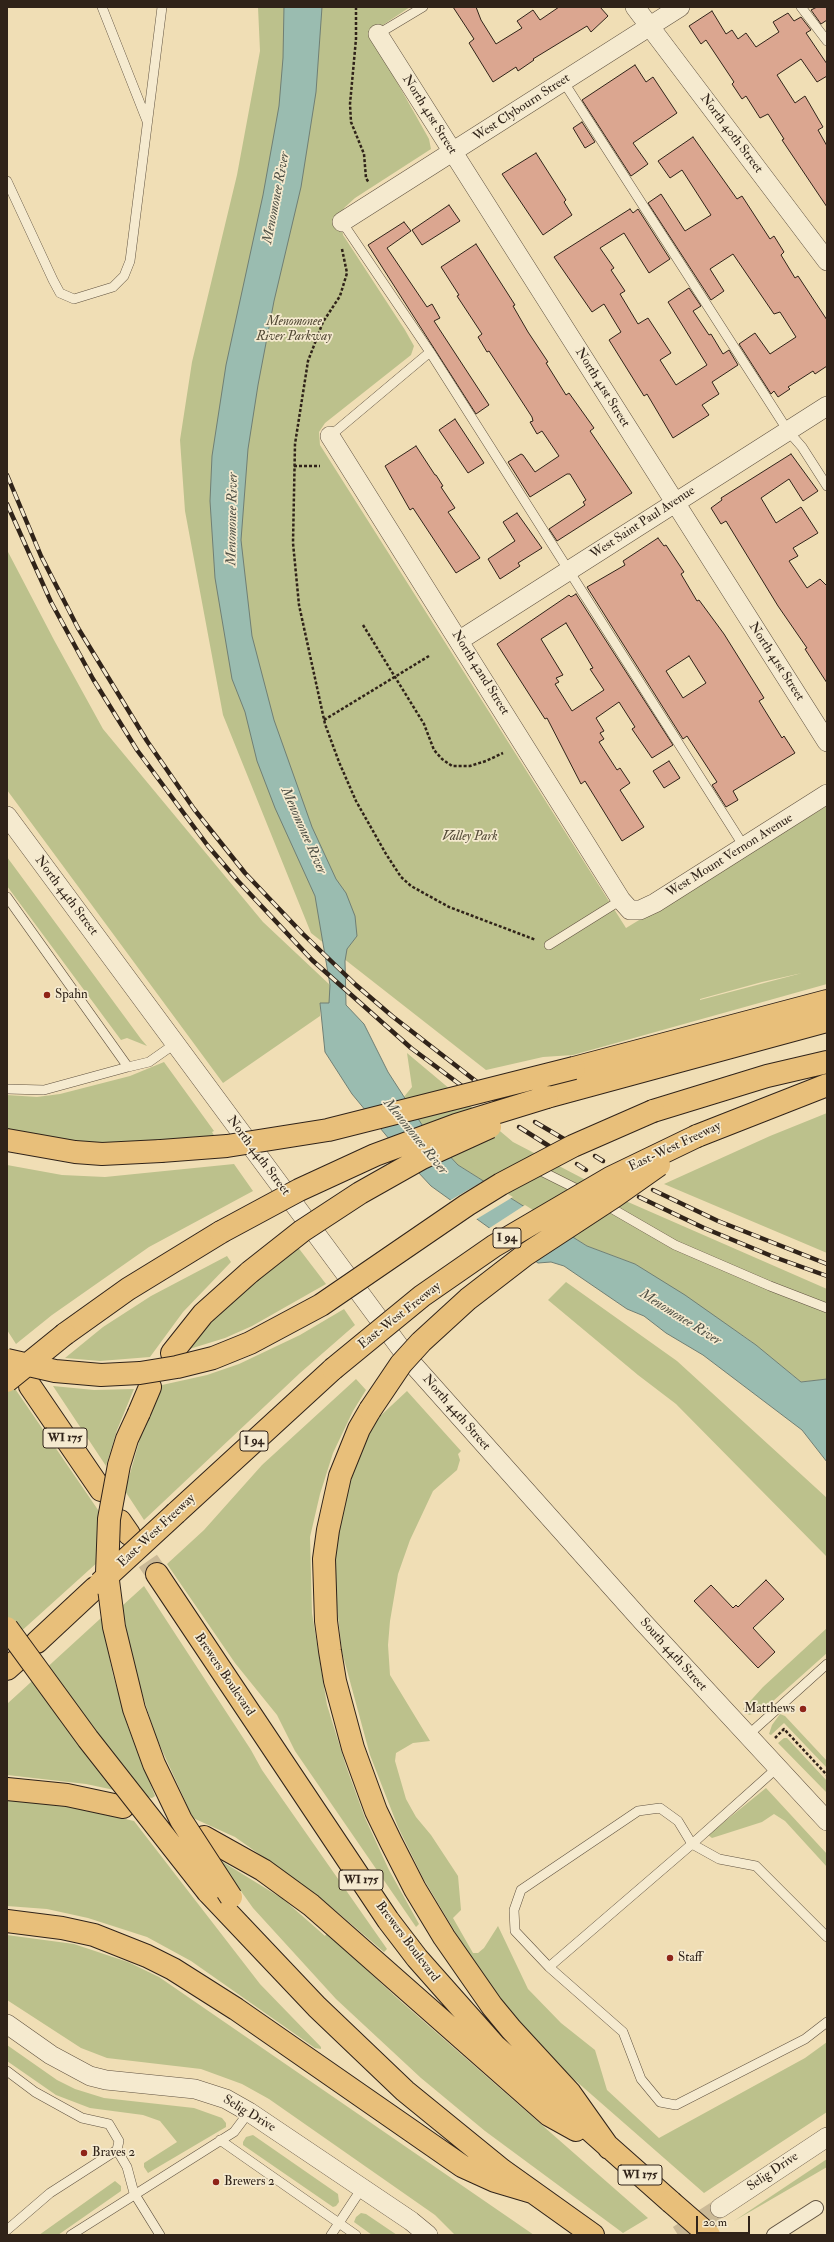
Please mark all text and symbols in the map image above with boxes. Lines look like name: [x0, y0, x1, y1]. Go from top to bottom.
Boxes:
street label: West Clybourn Street: [471, 71, 573, 145]
street label: North 41st Street: [398, 72, 460, 158]
street label: North 40th Street: [696, 91, 766, 177]
water label: Menomonee River: [260, 151, 294, 245]
park label: Menomonee River Parkway: [256, 314, 332, 345]
street label: North 41st Street: [571, 345, 633, 431]
water label: Menomonee River: [224, 472, 242, 566]
street label: West Saint Paul Avenue: [588, 483, 698, 563]
street label: North 41st Street: [745, 620, 807, 704]
street label: North 42nd Street: [448, 628, 512, 718]
water label: Menomonee River: [276, 785, 330, 877]
street label: West Mount Vernon Avenue: [664, 811, 796, 901]
park label: Valley Park: [442, 829, 498, 845]
street label: North 44th Street: [31, 853, 101, 939]
place label: Spahn: [55, 987, 88, 1003]
marker: Spahn: [42, 990, 52, 1000]
water label: Menomonee River: [379, 1095, 451, 1179]
street label: North 44th Street: [223, 1113, 293, 1199]
street label: East-West Freeway: [626, 1119, 724, 1175]
road number: I 94: [493, 1228, 521, 1248]
street label: East-West Freeway: [356, 1279, 444, 1353]
water label: Menomonee River: [636, 1286, 724, 1350]
street label: North 44th Street: [419, 1372, 493, 1454]
road number: WI 175: [43, 1428, 87, 1448]
road number: I 94: [240, 1431, 268, 1451]
street label: East-West Freeway: [115, 1491, 199, 1571]
street label: South 44th Street: [636, 1615, 710, 1695]
street label: Brewers Boulevard: [191, 1631, 257, 1719]
place label: Matthews: [744, 1701, 795, 1717]
marker: Matthews: [798, 1704, 808, 1714]
road number: WI 175: [339, 1870, 383, 1890]
street label: Brewers Boulevard: [372, 1899, 442, 1985]
place label: Staff: [678, 1950, 702, 1966]
marker: Staff: [665, 1953, 675, 1963]
street label: Selig Drive: [220, 2092, 278, 2136]
place label: Braves 2: [92, 2145, 135, 2161]
marker: Braves 2: [79, 2148, 89, 2158]
street label: Selig Drive: [744, 2149, 802, 2195]
road number: WI 175: [618, 2165, 662, 2185]
place label: Brewers 2: [224, 2174, 275, 2190]
marker: Brewers 2: [211, 2177, 221, 2187]
scale bar: [698, 2208, 752, 2234]
text: 20 m: [703, 2215, 727, 2230]

